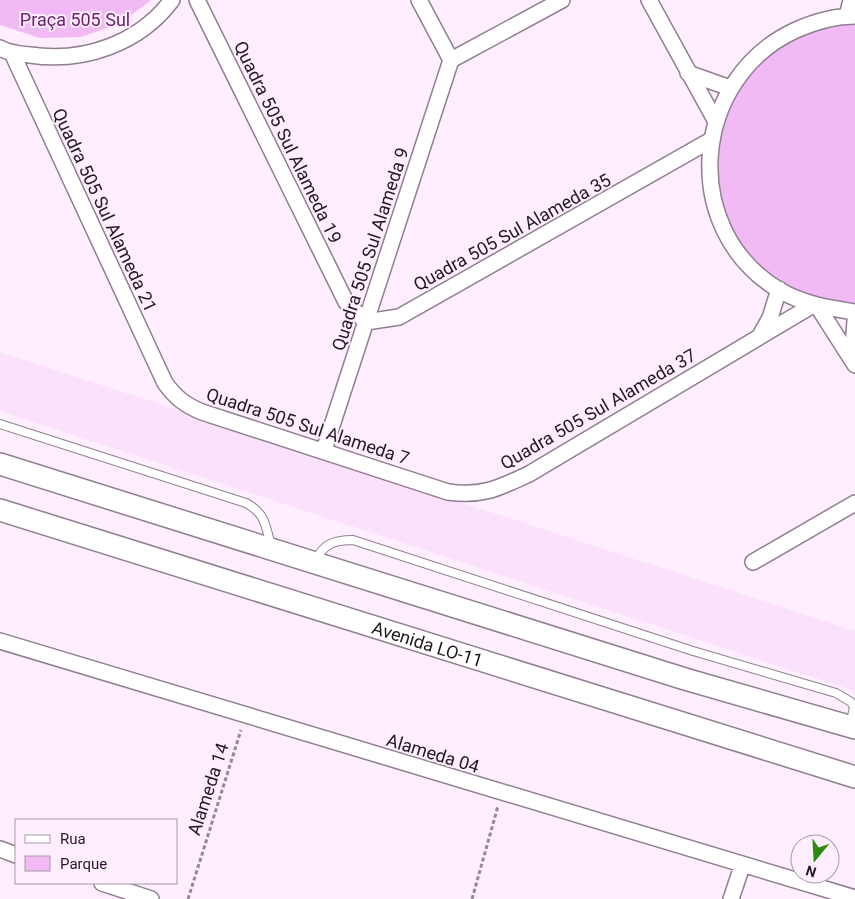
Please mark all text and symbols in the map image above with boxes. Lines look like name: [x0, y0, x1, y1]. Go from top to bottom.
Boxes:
park label: Praça 505 Sul: [20, 9, 130, 30]
street label: Quadra 505 Sul Alameda 19: [230, 37, 346, 247]
street label: Quadra 505 Sul Alameda 21: [48, 105, 162, 315]
street label: Quadra 505 Sul Alameda 9: [327, 145, 413, 353]
street label: Quadra 505 Sul Alameda 35: [410, 169, 614, 295]
street label: Quadra 505 Sul Alameda 37: [496, 344, 700, 474]
street label: Quadra 505 Sul Alameda 7: [204, 383, 412, 469]
street label: Avenida LO-11: [370, 616, 486, 671]
street label: Alameda 04: [384, 729, 482, 777]
street label: Alameda 14: [183, 740, 233, 838]
legend: [15, 819, 178, 884]
text: Rua: [60, 830, 86, 848]
north arrow: [790, 834, 840, 884]
text: Parque: [60, 855, 107, 873]
text: N: [804, 862, 818, 881]

